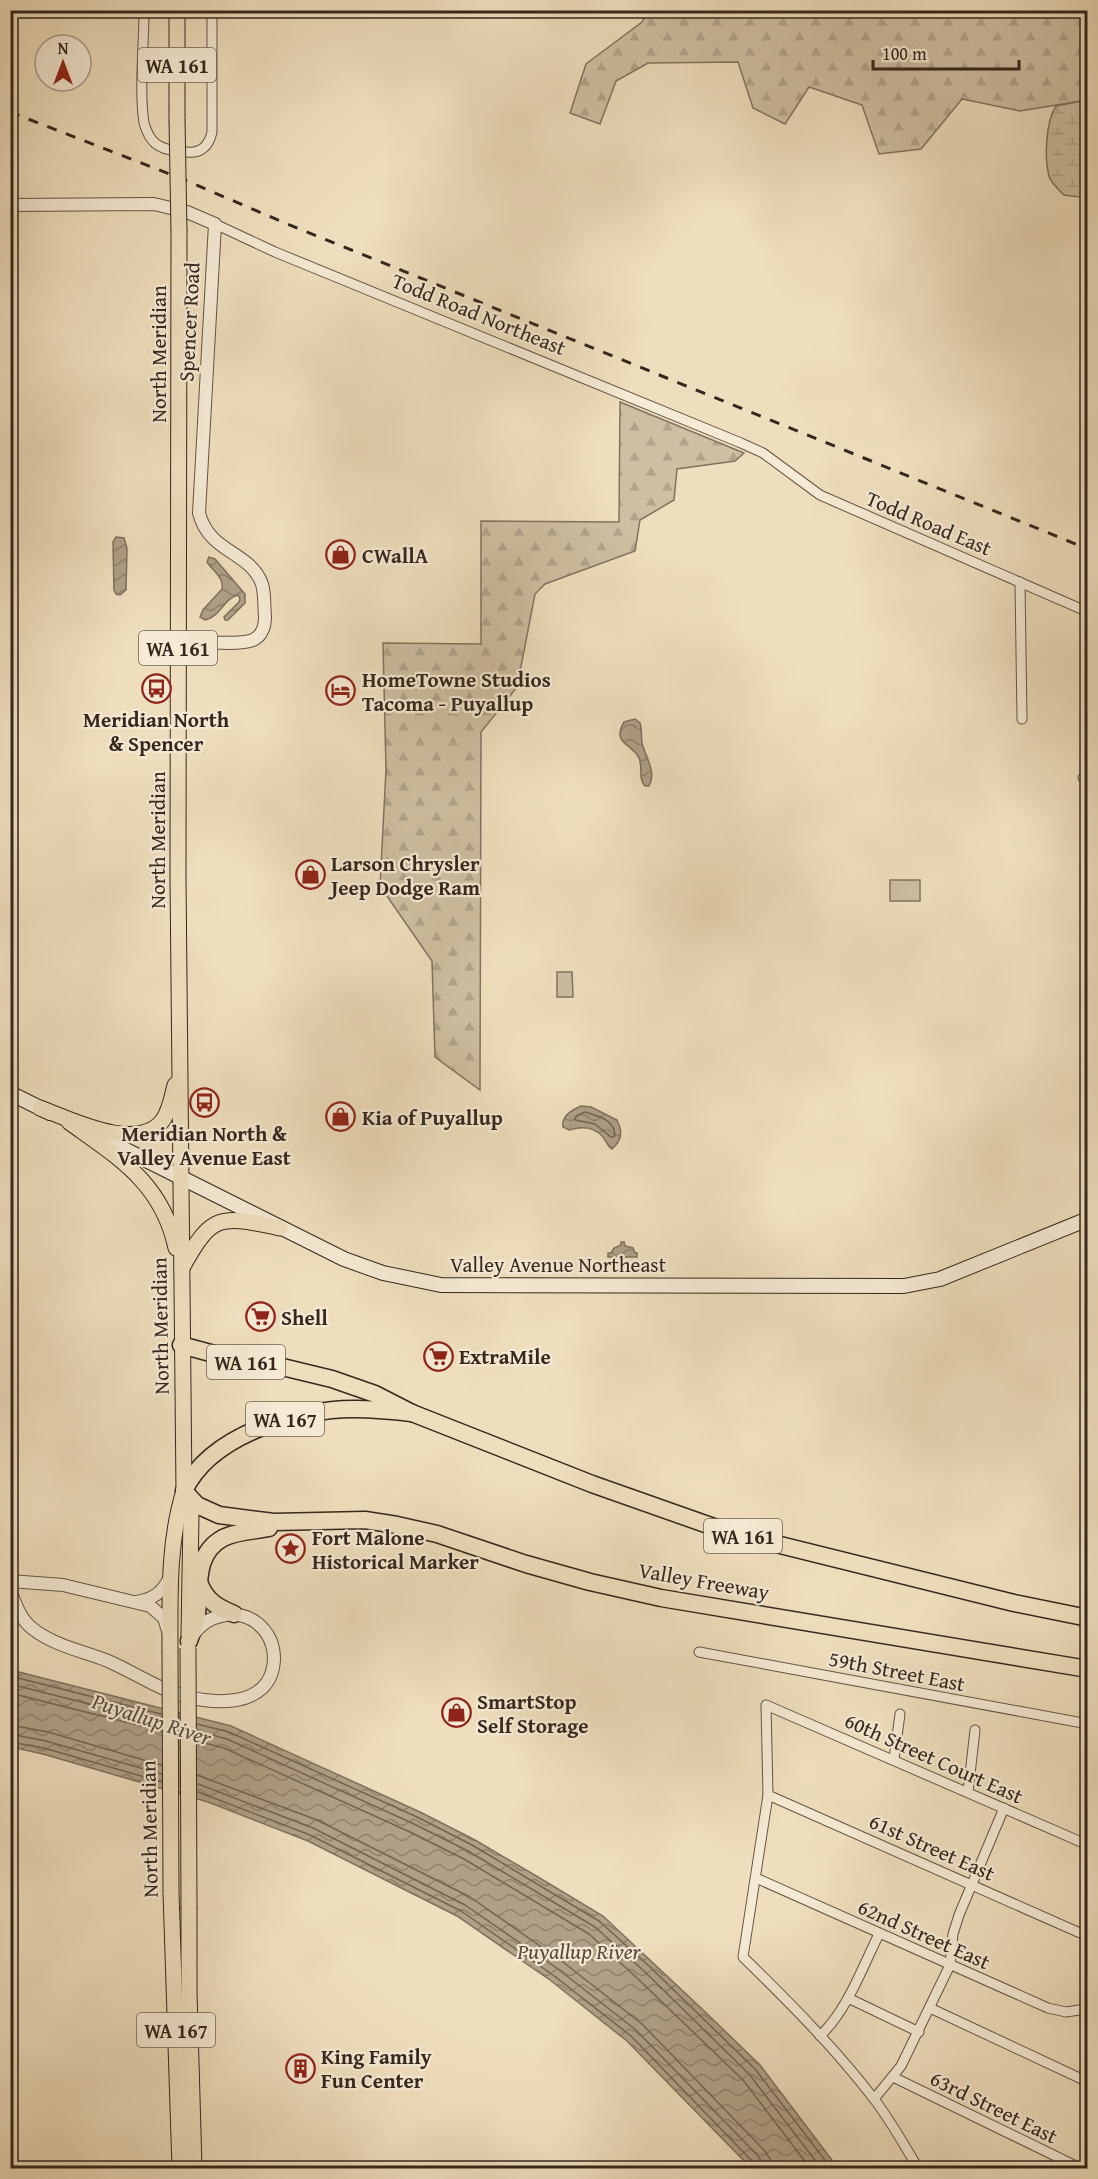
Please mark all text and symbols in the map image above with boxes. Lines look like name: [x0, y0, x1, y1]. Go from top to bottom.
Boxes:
north arrow: [33, 33, 93, 93]
scale bar: [873, 33, 1018, 71]
text: N: [58, 36, 69, 60]
text: 100 m: [882, 40, 927, 67]
road number: WA 161: [138, 48, 216, 82]
street label: Spencer Road: [170, 261, 208, 383]
street label: Todd Road Northeast: [387, 265, 571, 363]
street label: North Meridian: [143, 285, 174, 423]
street label: Todd Road East: [861, 483, 997, 564]
shop icon: CWallA: [325, 539, 357, 571]
place label: CWallA: [362, 540, 429, 571]
road number: WA 161: [139, 631, 217, 665]
place label: HomeTowne Studios Tacoma - Puyallup: [362, 664, 551, 719]
bus stop icon: Meridian North & Spencer: [140, 672, 172, 704]
hotel icon: HomeTowne Studios Tacoma - Puyallup: [325, 675, 357, 707]
place label: Meridian North & Spencer: [83, 704, 230, 759]
street label: North Meridian: [142, 771, 173, 909]
place label: Larson Chrysler Jeep Dodge Ram: [328, 848, 480, 903]
shop icon: Larson Chrysler Jeep Dodge Ram: [294, 859, 326, 891]
bus stop icon: Meridian North & Valley Avenue East: [188, 1086, 220, 1118]
shop icon: Kia of Puyallup: [325, 1101, 357, 1133]
place label: Kia of Puyallup: [362, 1102, 503, 1133]
place label: Meridian North & Valley Avenue East: [117, 1118, 291, 1173]
street label: Valley Avenue Northeast: [450, 1249, 667, 1280]
street label: North Meridian: [143, 1257, 177, 1395]
supermarket icon: Shell: [244, 1301, 276, 1333]
place label: Shell: [281, 1302, 328, 1333]
supermarket icon: ExtraMile: [422, 1340, 454, 1372]
place label: ExtraMile: [459, 1341, 551, 1372]
road number: WA 161: [207, 1345, 285, 1379]
road number: WA 167: [246, 1402, 324, 1436]
road number: WA 161: [704, 1519, 782, 1553]
place label: Fort Malone Historical Marker: [312, 1522, 479, 1577]
place icon: Fort Malone Historical Marker: [275, 1533, 307, 1565]
street label: Valley Freeway: [636, 1554, 772, 1608]
street label: 59th Street East: [826, 1643, 968, 1700]
water label: Puyallup River: [87, 1684, 216, 1754]
place label: SmartStop Self Storage: [477, 1686, 589, 1741]
shop icon: SmartStop Self Storage: [440, 1697, 472, 1729]
street label: 60th Street Court East: [840, 1705, 1029, 1812]
street label: North Meridian: [132, 1760, 166, 1898]
street label: 61st Street East: [864, 1805, 1000, 1889]
street label: 62nd Street East: [853, 1891, 996, 1977]
water label: Puyallup River: [516, 1935, 642, 1967]
road number: WA 167: [137, 2013, 215, 2047]
place label: King Family Fun Center: [321, 2041, 432, 2096]
building icon: King Family Fun Center: [284, 2052, 316, 2084]
street label: 63rd Street East: [925, 2063, 1064, 2152]

